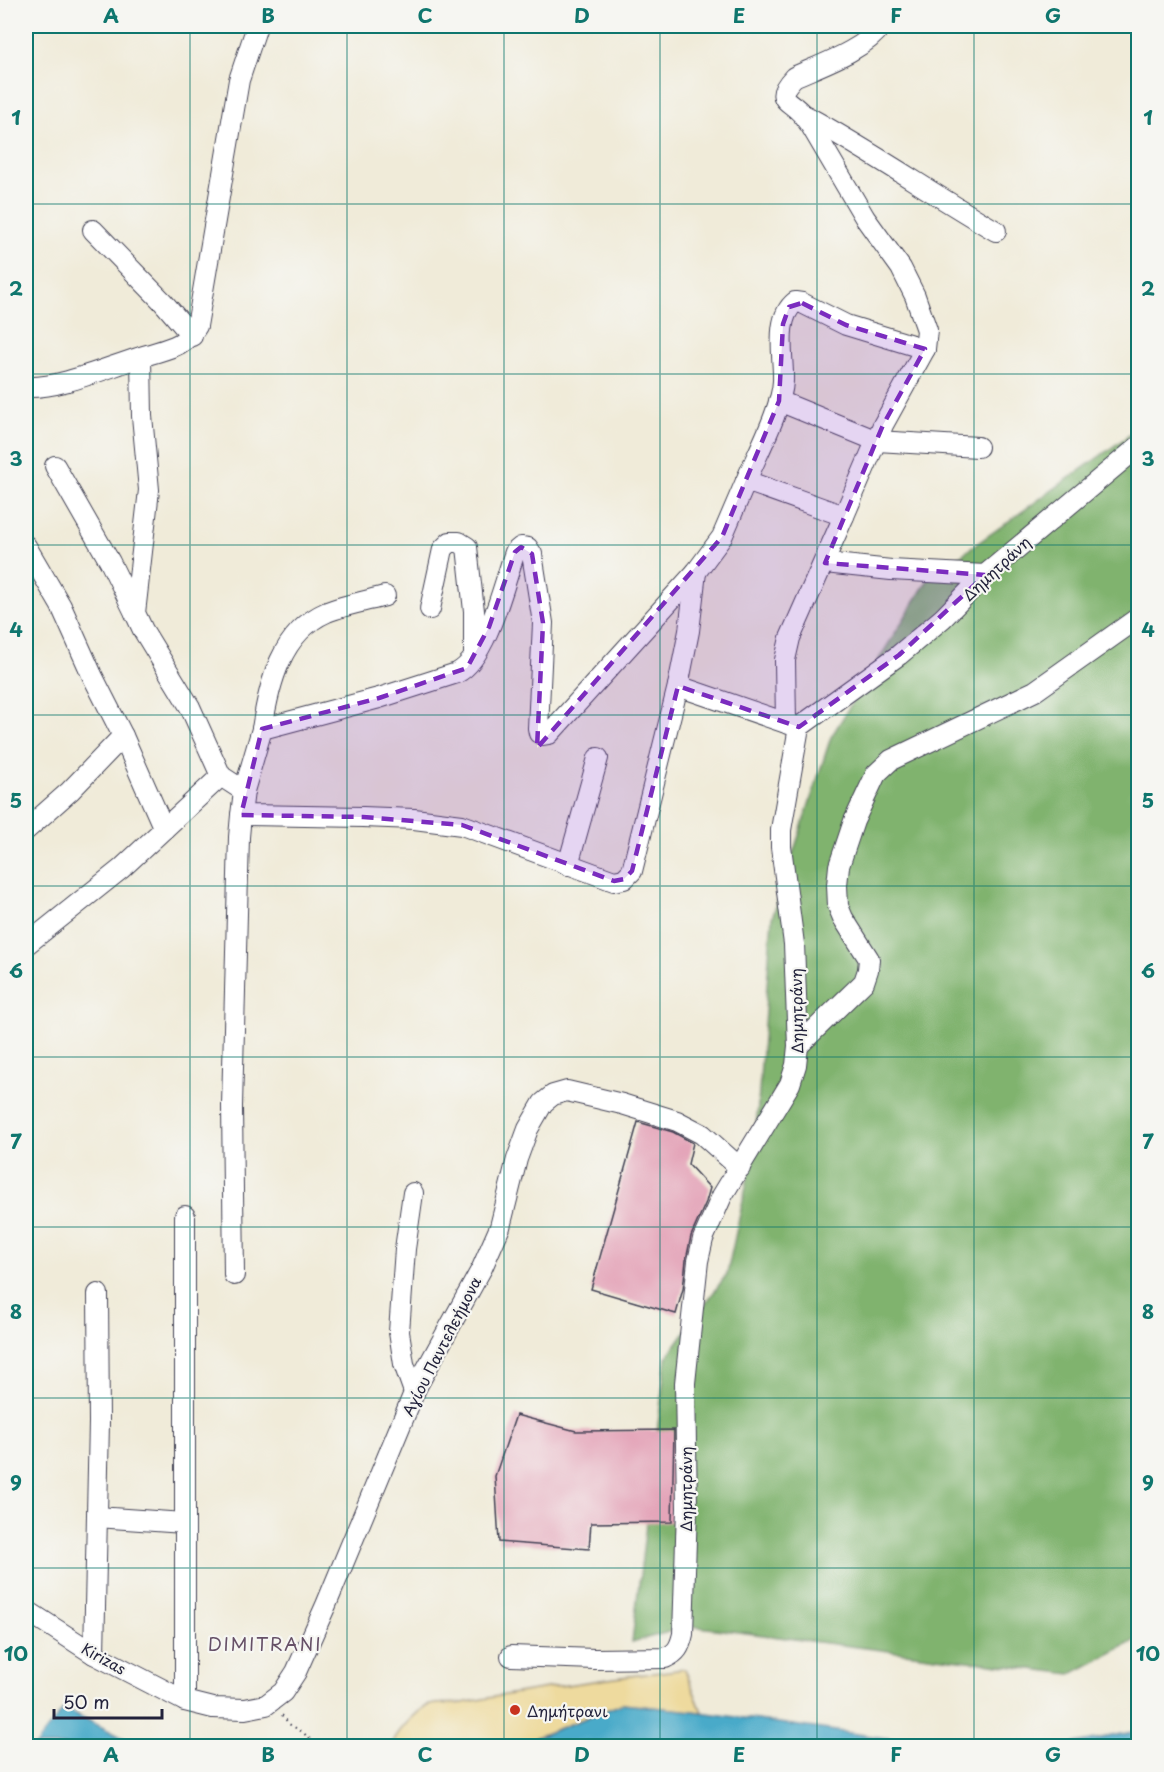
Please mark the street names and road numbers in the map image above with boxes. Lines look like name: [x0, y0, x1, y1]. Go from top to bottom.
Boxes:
street label: Δημητράνη: [957, 530, 1035, 606]
street label: Δημητράνη: [784, 968, 808, 1054]
street label: Αγίου Παντελεήμονα: [396, 1272, 486, 1420]
street label: Δημητράνη: [674, 1446, 697, 1532]
street label: Kirizas: [77, 1636, 131, 1680]

